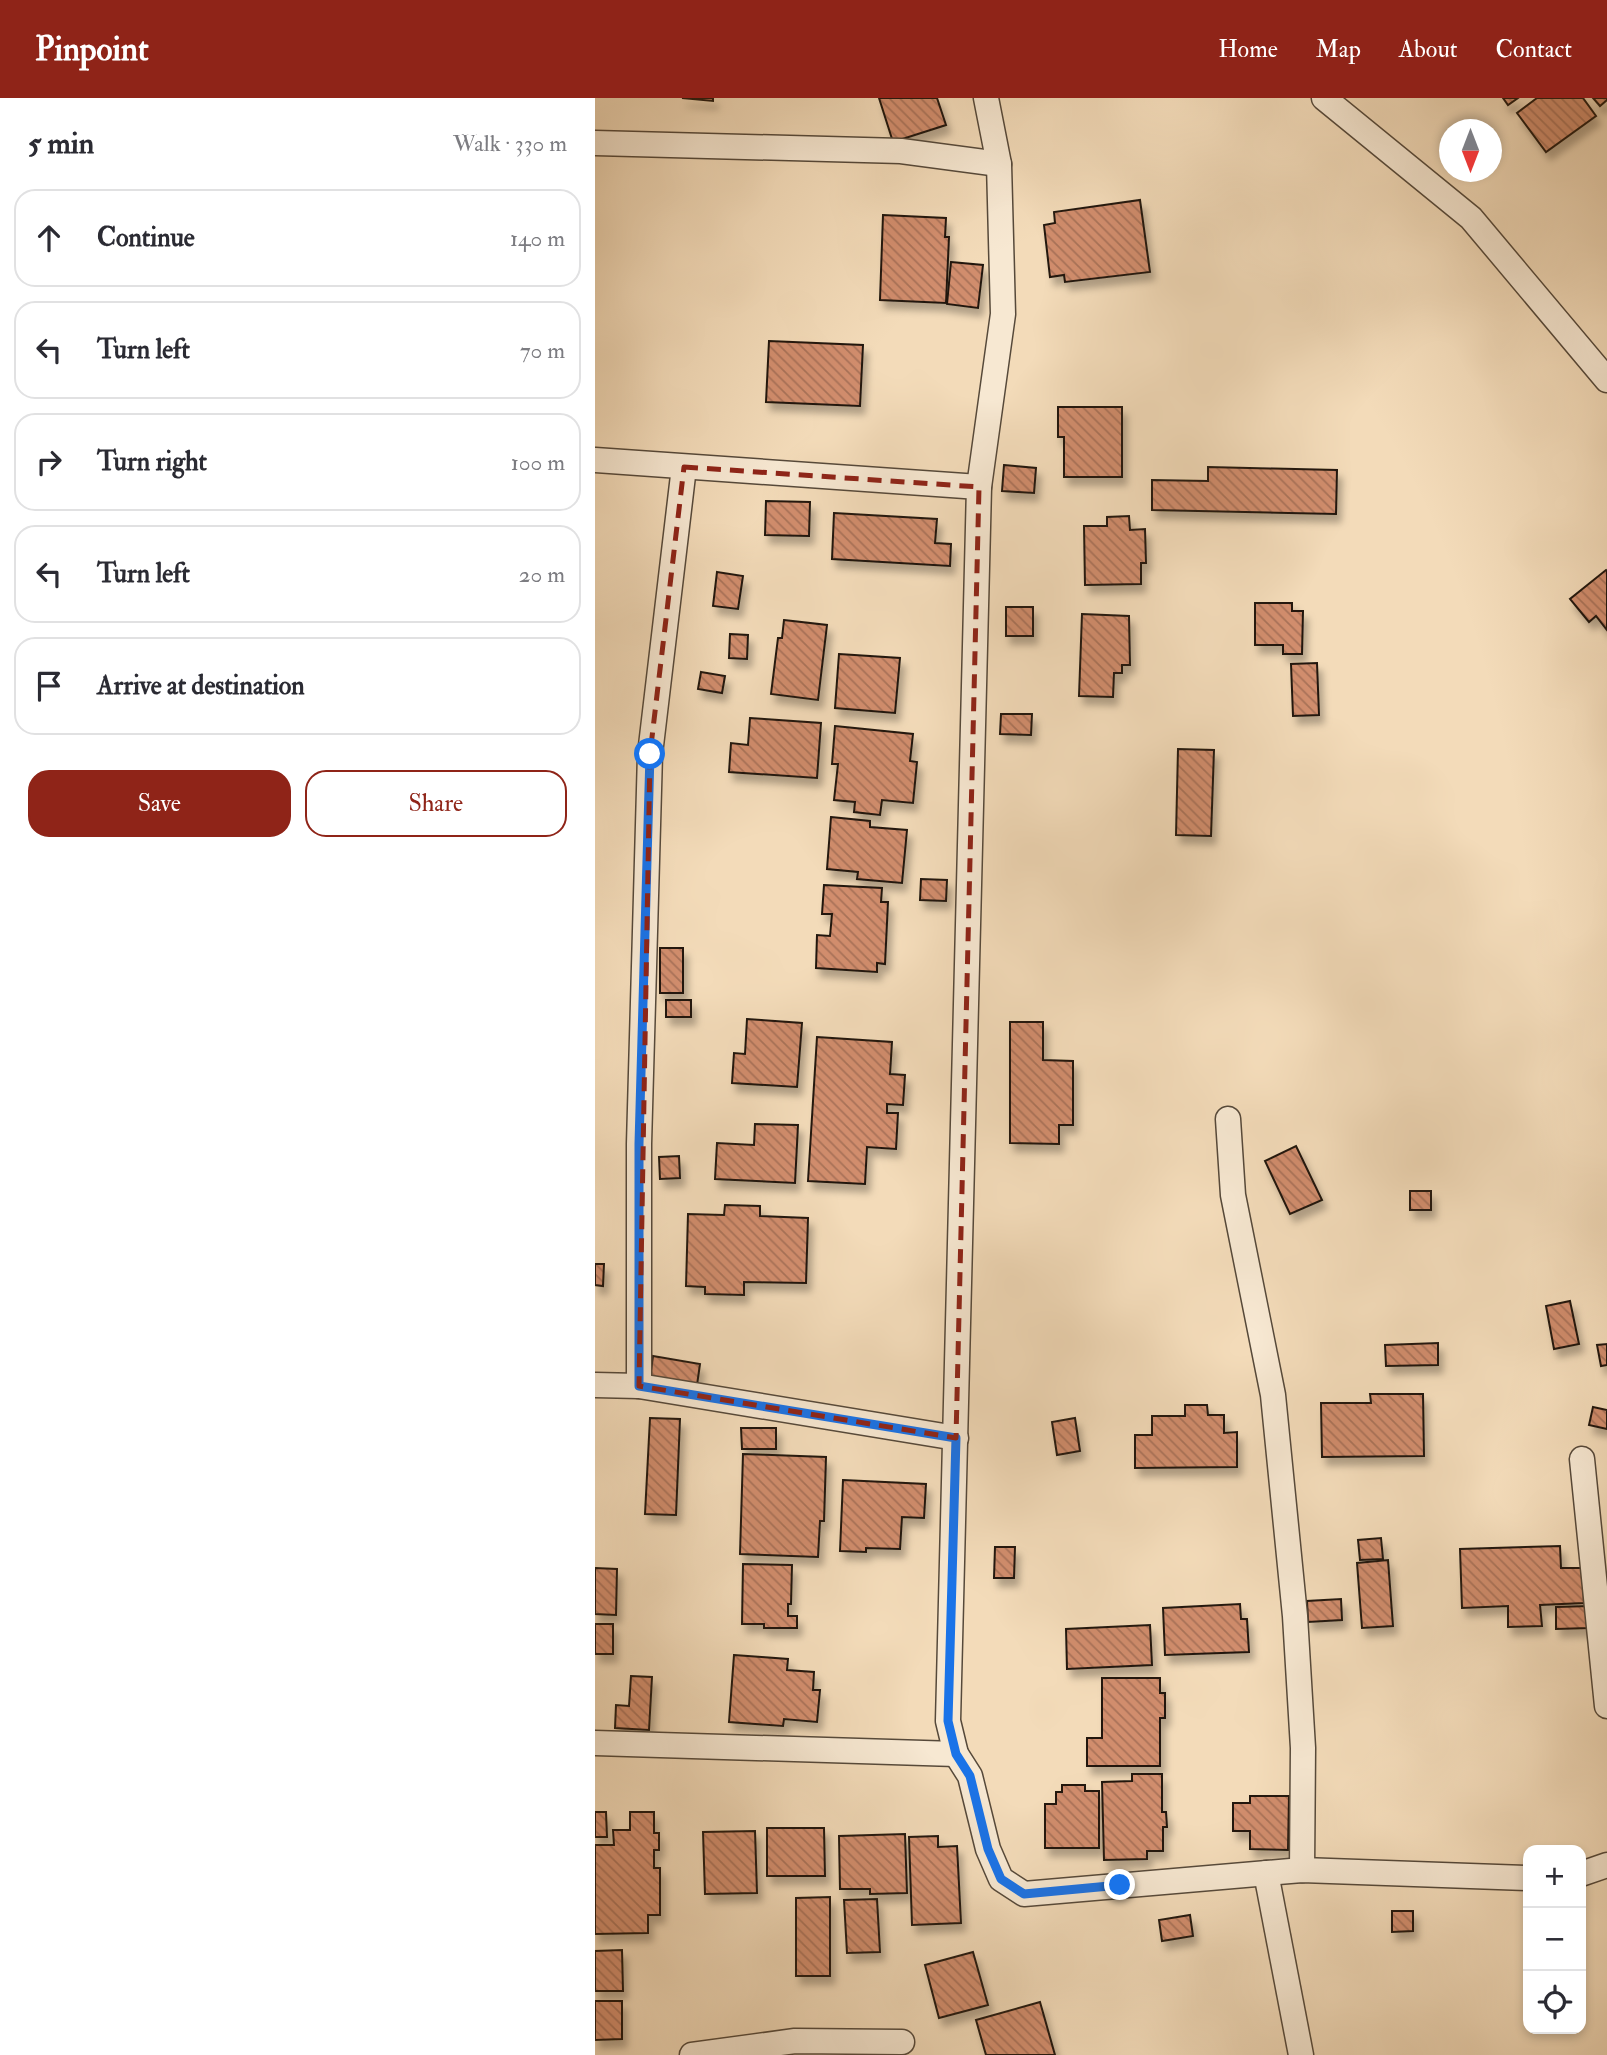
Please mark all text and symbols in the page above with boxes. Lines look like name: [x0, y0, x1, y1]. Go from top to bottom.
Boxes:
text: Pinpoint: [35, 29, 149, 70]
text: Home: [1218, 34, 1278, 65]
text: Map: [1316, 34, 1361, 65]
text: About: [1399, 34, 1458, 65]
text: Contact: [1496, 34, 1572, 65]
north arrow: [1439, 119, 1502, 182]
text: 5 min: [28, 125, 94, 162]
text: Walk · 330 m: [453, 129, 567, 158]
icon: ahead: [30, 219, 68, 257]
text: Continue: [97, 222, 195, 254]
text: 140 m: [510, 224, 565, 253]
icon: left: [30, 331, 68, 369]
text: Turn left: [97, 334, 190, 366]
text: 70 m: [520, 336, 565, 365]
icon: right: [30, 443, 68, 481]
text: Turn right: [97, 446, 207, 478]
text: 100 m: [511, 448, 565, 477]
icon: left: [30, 555, 68, 593]
text: Turn left: [97, 558, 190, 590]
text: 20 m: [519, 560, 565, 589]
icon: arrive: [30, 667, 68, 705]
text: Arrive at destination: [97, 670, 305, 702]
route start: [634, 738, 665, 769]
button: Save: [28, 770, 291, 837]
button: Share: [305, 770, 567, 837]
map controls: [1523, 1845, 1586, 2034]
button: +: [1523, 1845, 1586, 1908]
route end: [1104, 1869, 1135, 1900]
button: −: [1523, 1908, 1586, 1971]
button: locate: [1523, 1971, 1586, 2034]

